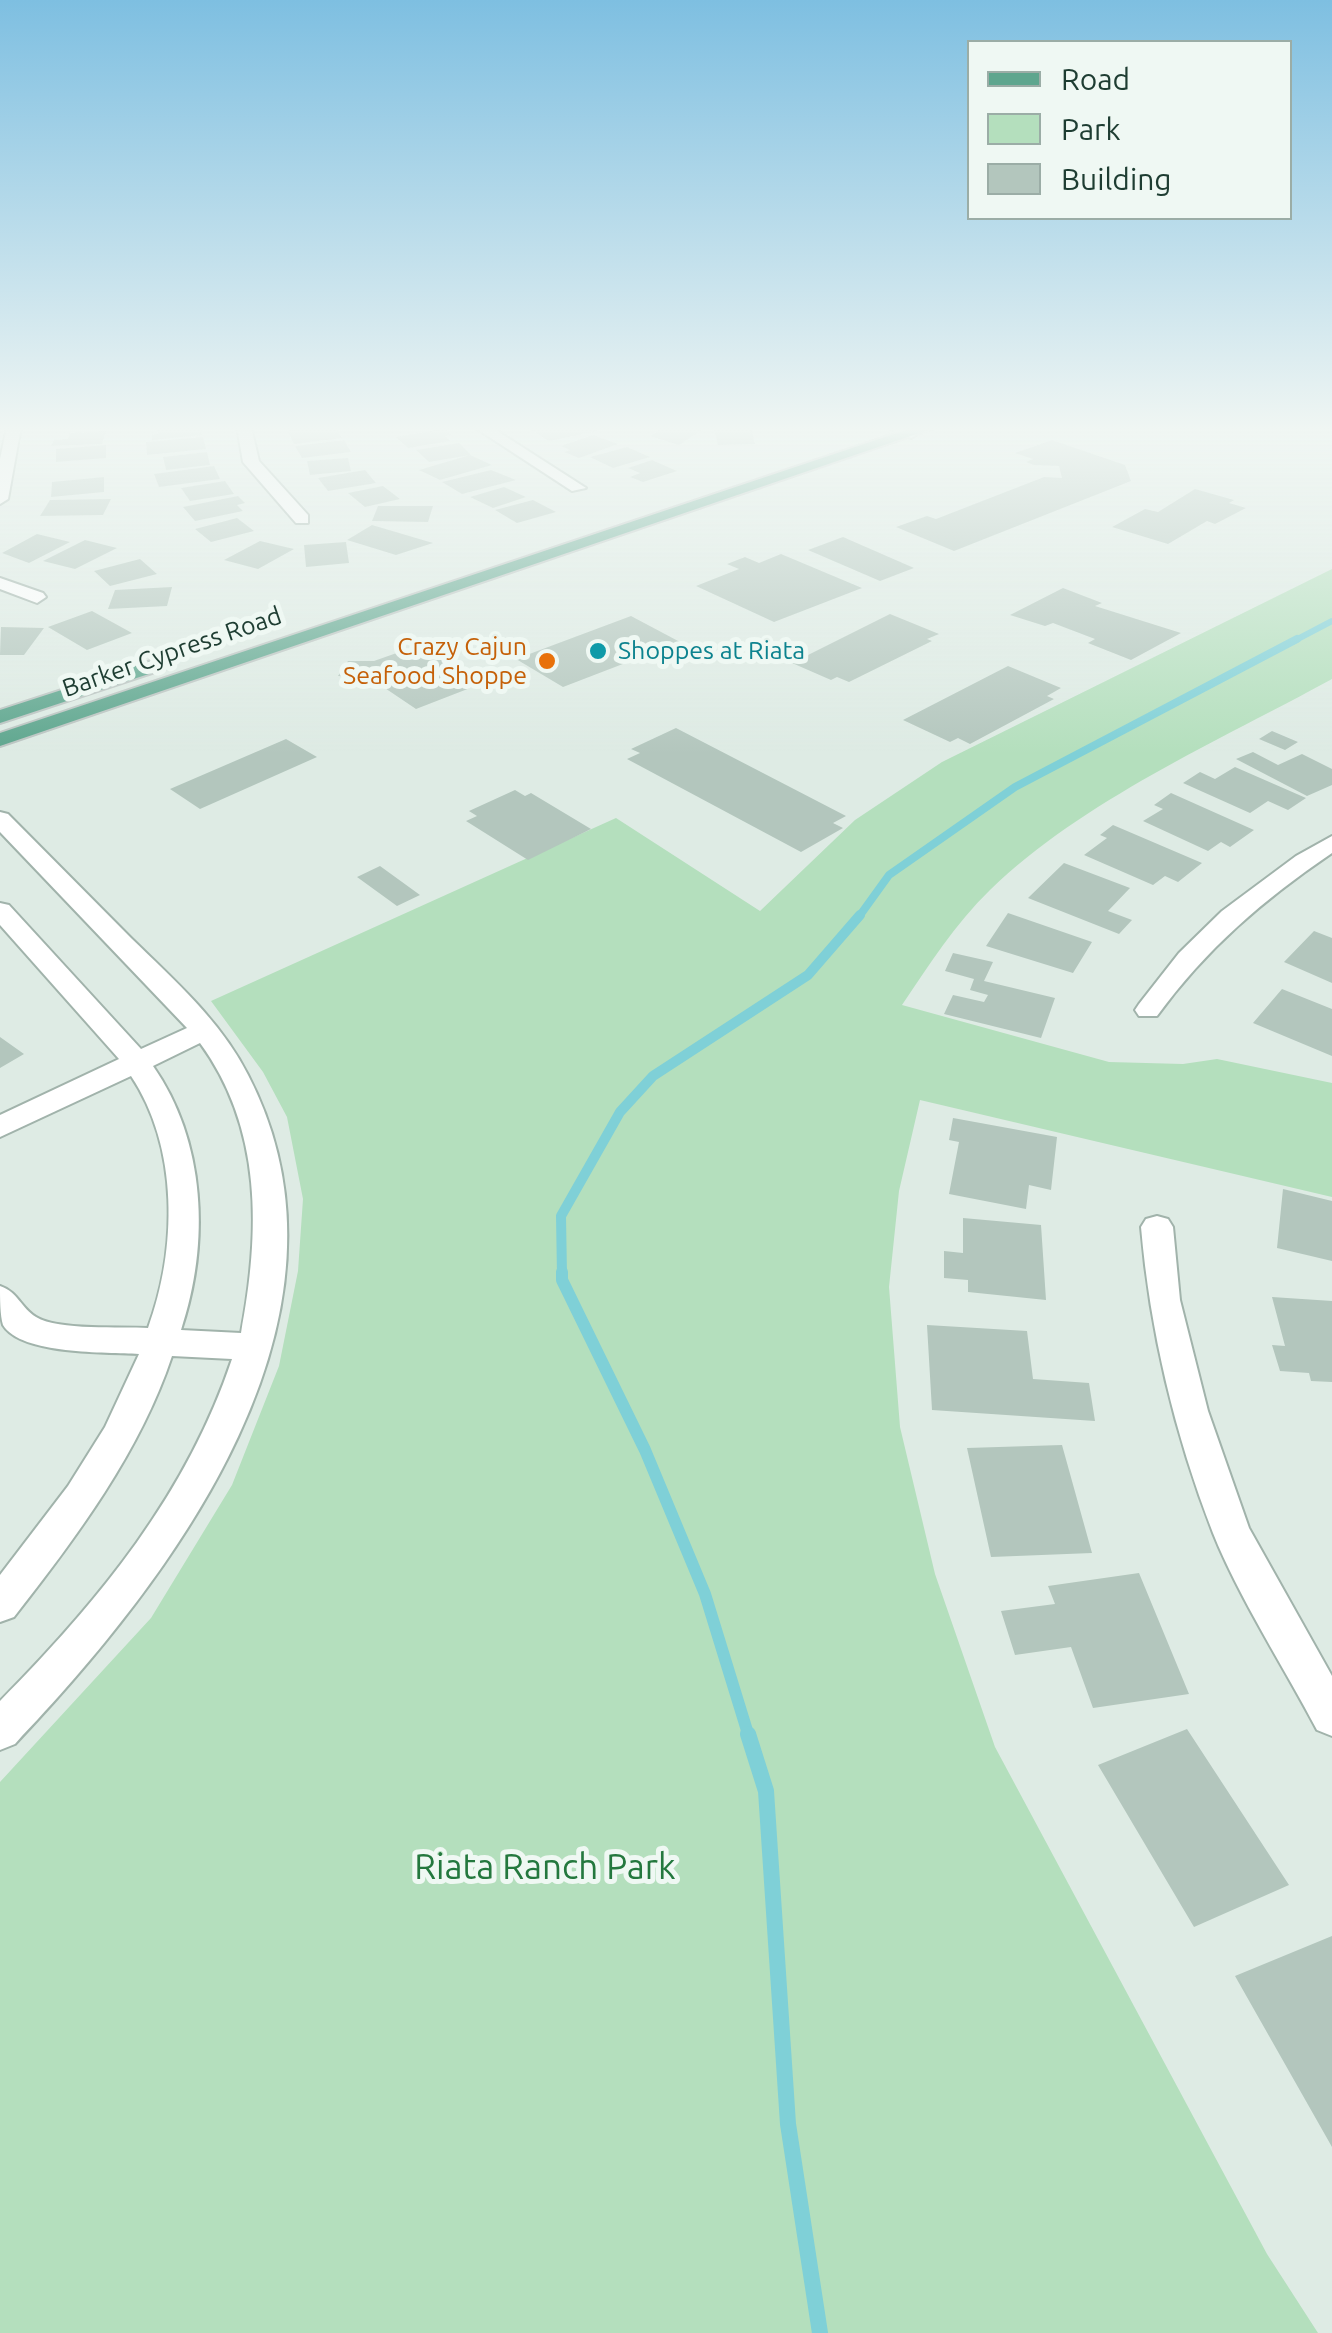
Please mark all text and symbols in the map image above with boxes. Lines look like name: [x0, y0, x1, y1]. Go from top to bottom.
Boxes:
legend: [967, 40, 1292, 220]
text: Road: [1061, 62, 1130, 96]
text: Park: [1061, 112, 1121, 146]
text: Building: [1061, 162, 1172, 196]
street label: Barker Cypress Road: [59, 600, 285, 704]
place label: Crazy Cajun Seafood Shoppe: [343, 632, 527, 691]
place label: Shoppes at Riata: [618, 636, 805, 666]
marker: Shoppes at Riata: [587, 640, 609, 662]
marker: Crazy Cajun Seafood Shoppe: [536, 650, 558, 672]
park label: Riata Ranch Park: [414, 1846, 676, 1888]

